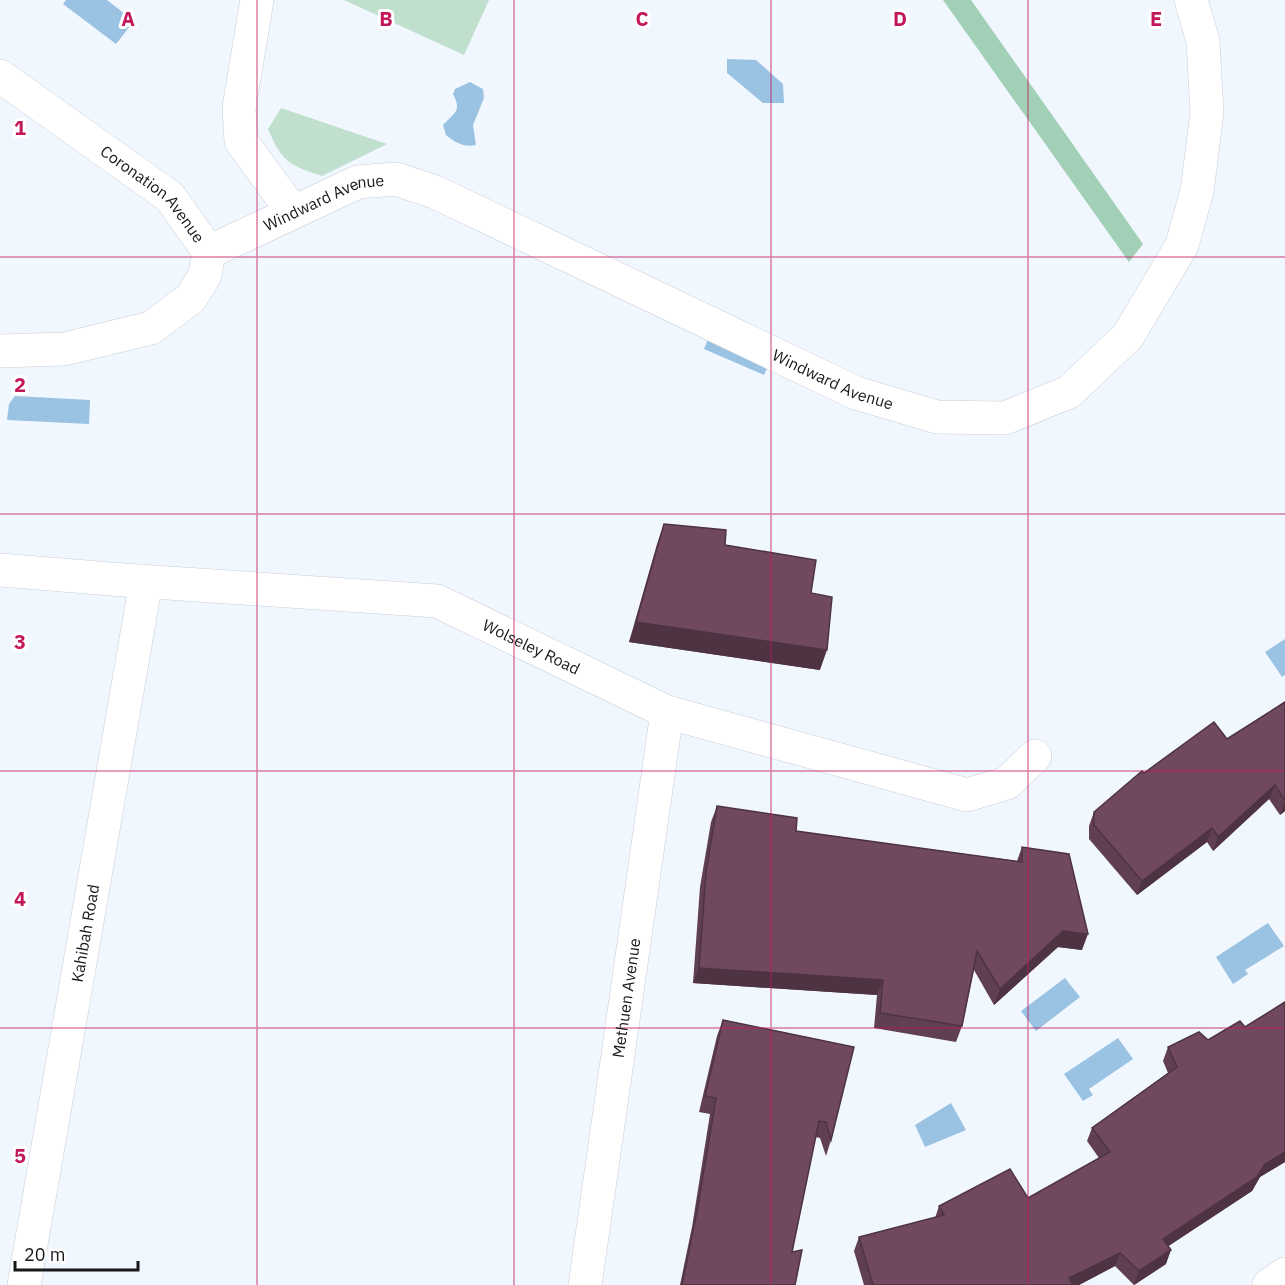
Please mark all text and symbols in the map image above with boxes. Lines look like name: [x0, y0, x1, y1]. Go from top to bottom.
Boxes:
text: A: [121, 5, 135, 32]
text: B: [379, 5, 393, 32]
text: C: [635, 5, 649, 32]
text: D: [893, 5, 907, 32]
text: E: [1150, 5, 1162, 32]
text: 1: [14, 114, 26, 141]
street label: Coronation Avenue: [97, 141, 209, 247]
street label: Windward Avenue: [260, 170, 385, 235]
street label: Windward Avenue: [769, 345, 896, 414]
text: 2: [14, 371, 26, 398]
street label: Wolseley Road: [480, 615, 583, 679]
text: 3: [14, 628, 26, 655]
street label: Kahibah Road: [67, 883, 103, 984]
text: 4: [14, 885, 26, 912]
street label: Methuen Avenue: [608, 937, 645, 1059]
text: 5: [14, 1142, 26, 1169]
scale bar: [15, 1234, 138, 1272]
text: 20 m: [24, 1243, 66, 1266]

